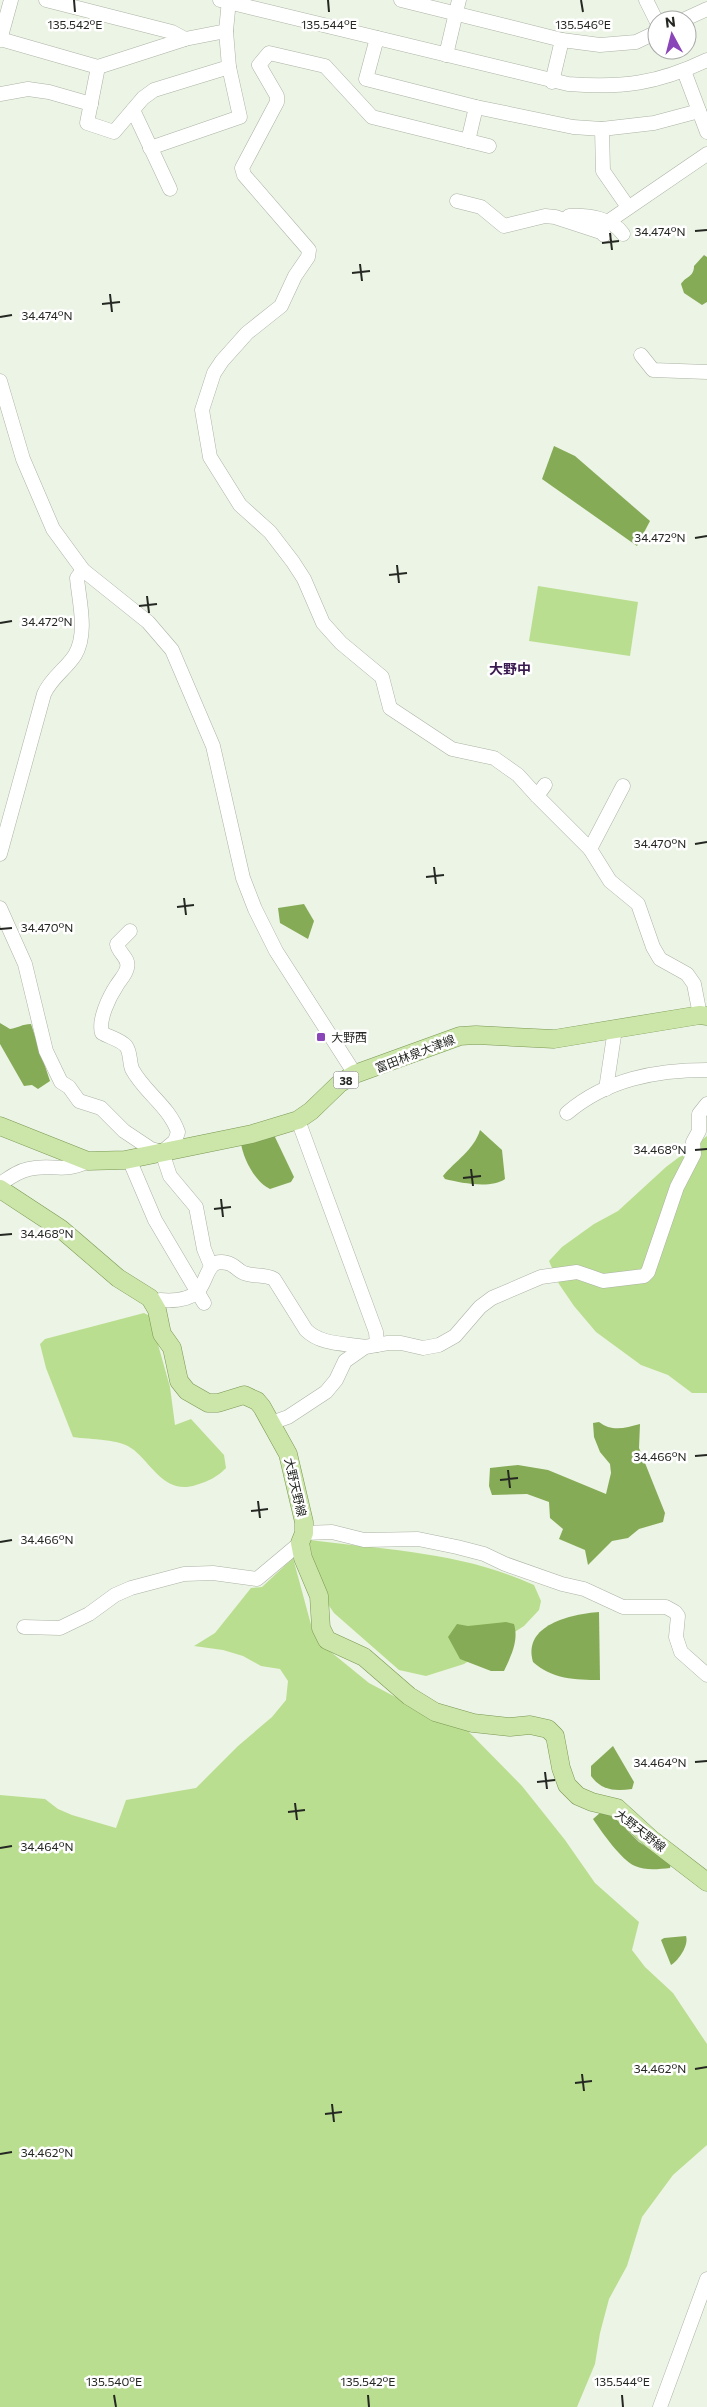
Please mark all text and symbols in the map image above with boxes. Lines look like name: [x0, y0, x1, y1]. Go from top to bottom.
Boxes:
north arrow: [647, 10, 697, 60]
text: N: [664, 13, 677, 31]
text: 135.542°E: [48, 17, 102, 31]
text: 135.544°E: [301, 17, 357, 31]
text: 135.546°E: [555, 17, 611, 31]
text: 34.474°N: [634, 224, 686, 238]
text: 34.474°N: [21, 308, 73, 322]
text: 34.472°N: [634, 530, 686, 544]
text: 34.472°N: [21, 614, 73, 628]
district label: 大野中: [489, 660, 531, 677]
text: 34.470°N: [634, 836, 686, 850]
text: 34.470°N: [21, 920, 73, 934]
place label: 大野西: [331, 1030, 367, 1044]
marker: 大野西: [315, 1031, 327, 1043]
street label: 富田林泉大津線: [373, 1031, 457, 1075]
road number: 38: [334, 1072, 358, 1088]
text: 34.468°N: [633, 1142, 687, 1156]
text: 34.468°N: [20, 1226, 74, 1240]
text: 34.466°N: [633, 1449, 687, 1463]
street label: 大野天野線: [282, 1456, 310, 1518]
text: 34.466°N: [20, 1532, 74, 1546]
text: 34.464°N: [634, 1755, 686, 1769]
street label: 大野天野線: [613, 1806, 669, 1854]
text: 34.464°N: [21, 1839, 73, 1853]
text: 34.462°N: [634, 2061, 686, 2075]
text: 34.462°N: [21, 2145, 73, 2159]
text: 135.540°E: [86, 2374, 142, 2388]
text: 135.542°E: [341, 2374, 395, 2388]
text: 135.544°E: [594, 2374, 650, 2388]

